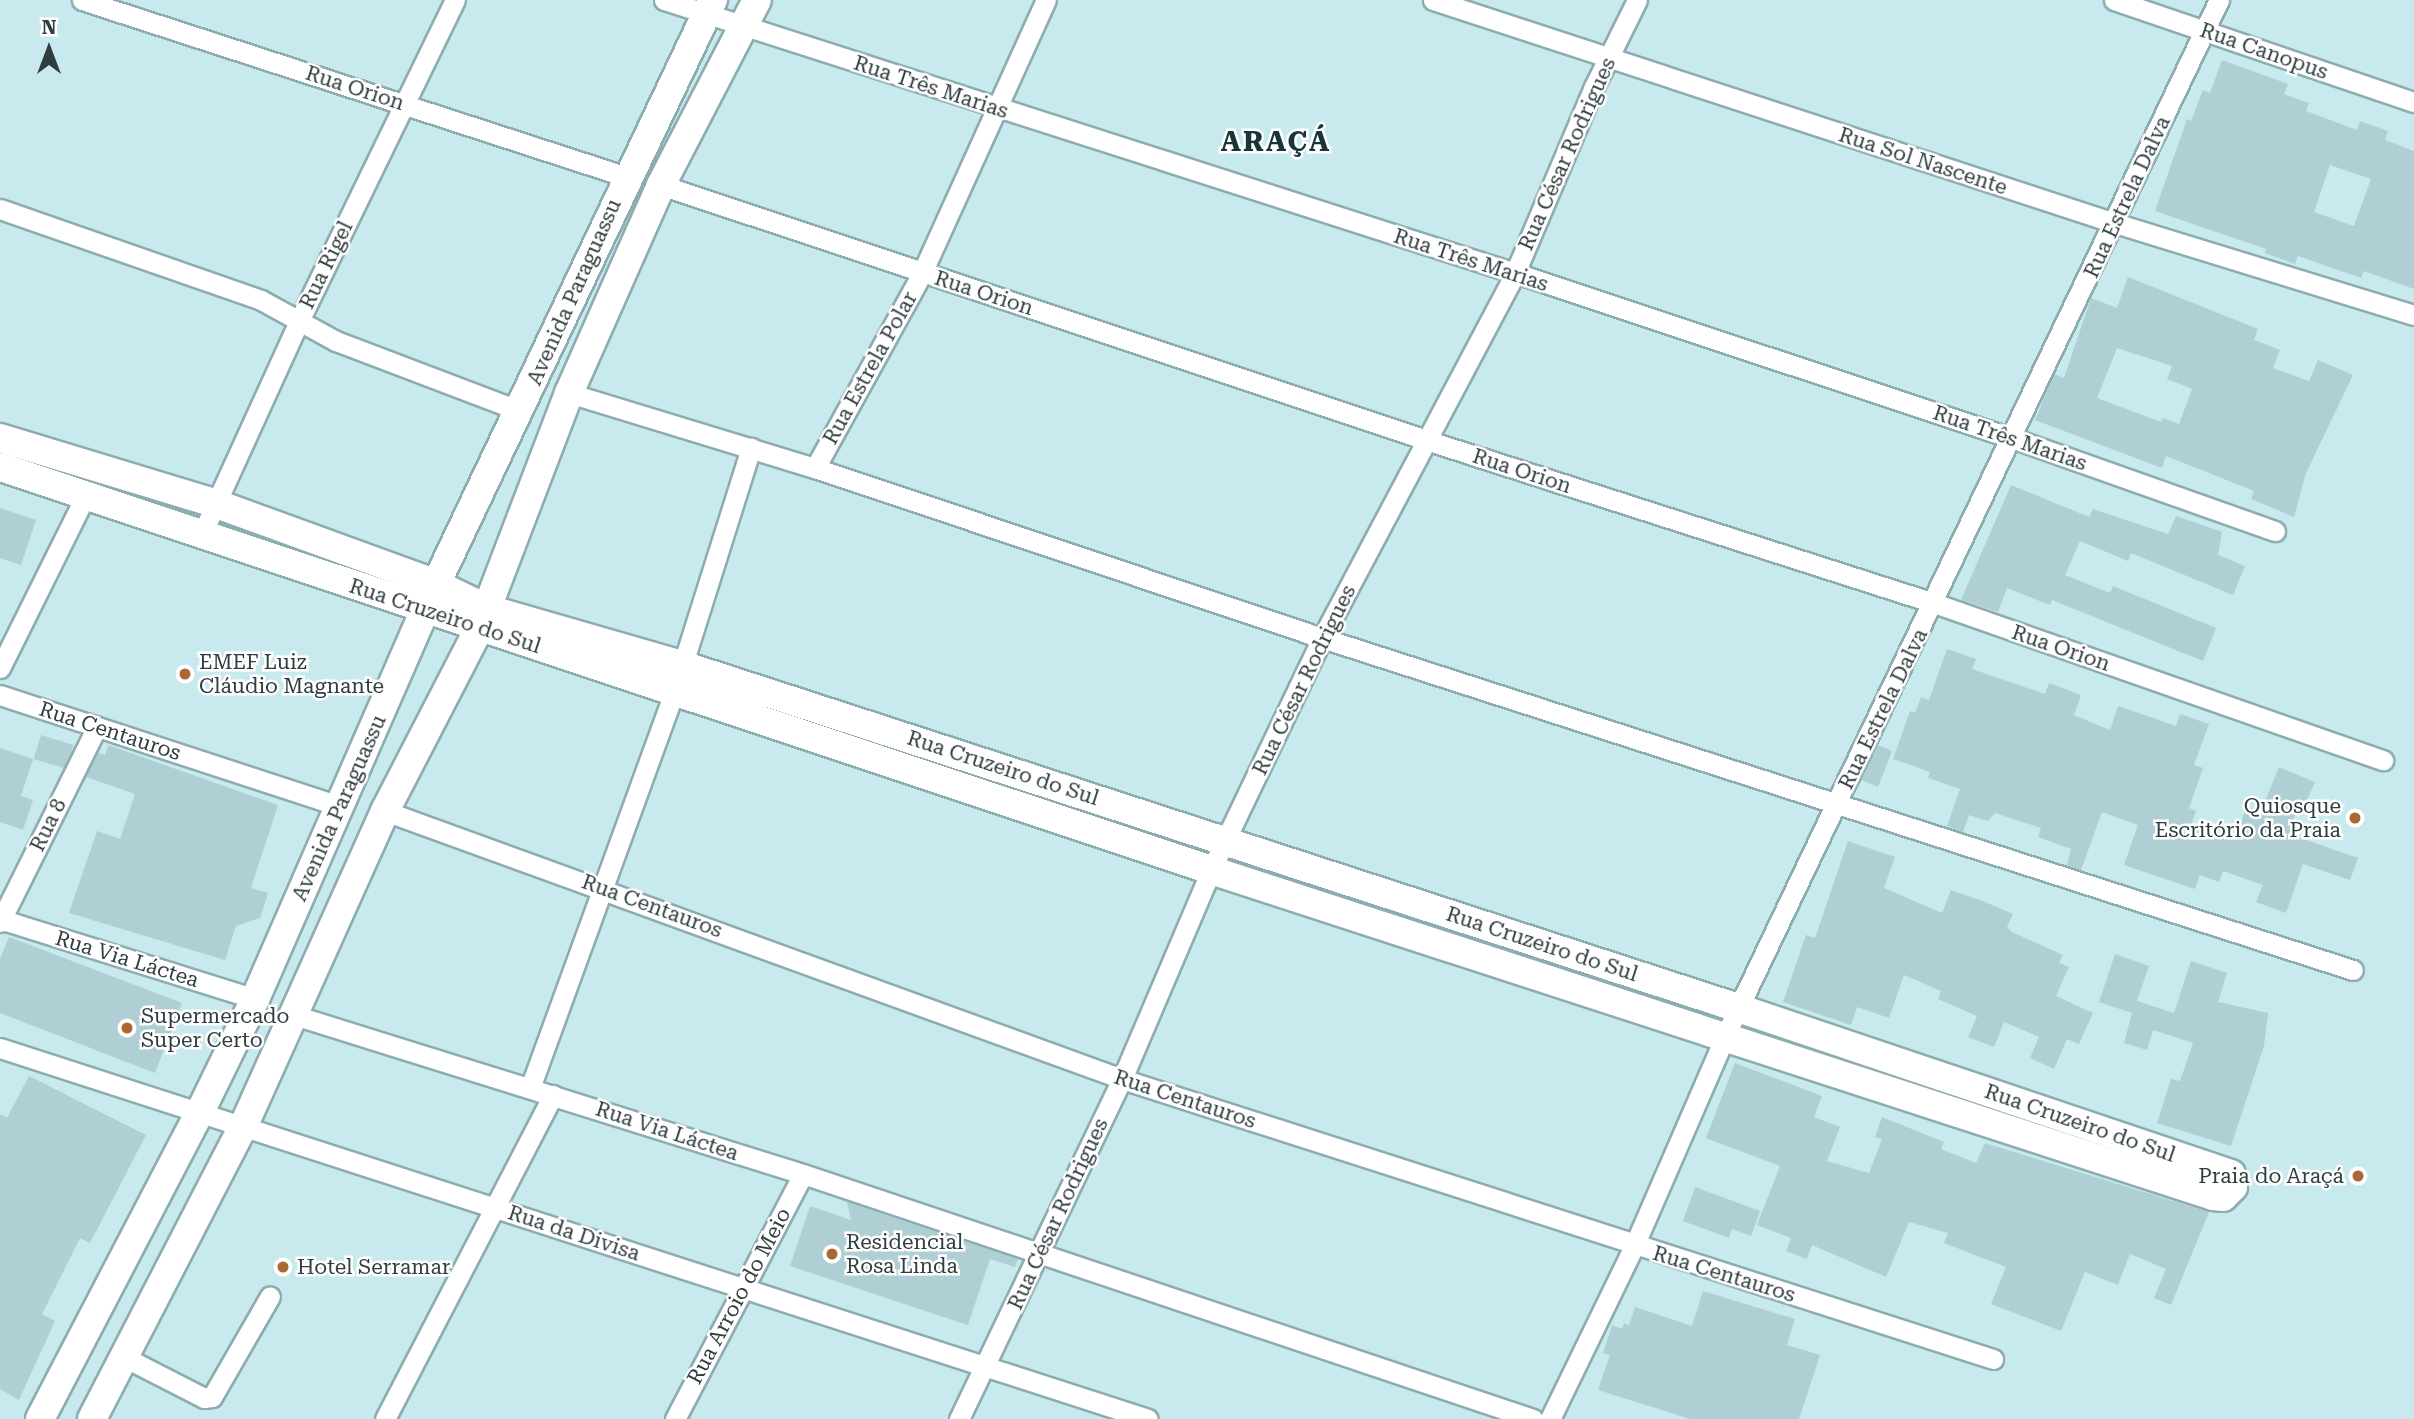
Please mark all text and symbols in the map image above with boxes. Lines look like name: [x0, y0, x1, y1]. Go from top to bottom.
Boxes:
north arrow: [14, 14, 84, 84]
text: N: [42, 16, 56, 39]
street label: Rua Canopus: [2197, 17, 2331, 85]
street label: Rua Três Marias: [851, 50, 1011, 124]
street label: Rua César Rodrigues: [1513, 54, 1621, 254]
street label: Rua Orion: [302, 60, 408, 116]
street label: Rua Estrela Dalva: [2078, 112, 2176, 282]
street label: Rua Sol Nascente: [1836, 122, 2010, 200]
district label: ARAÇÁ: [1221, 125, 1331, 159]
street label: Avenida Paraguassu: [522, 195, 626, 389]
street label: Rua Rigel: [294, 217, 358, 313]
street label: Rua Três Marias: [1391, 223, 1551, 297]
street label: Rua Orion: [931, 265, 1037, 321]
street label: Rua Estrela Polar: [818, 287, 922, 449]
street label: Rua Três Marias: [1930, 400, 2090, 476]
street label: Rua Orion: [1469, 443, 1575, 499]
street label: Rua Cruzeiro do Sul: [346, 573, 544, 659]
street label: Rua César Rodrigues: [1247, 581, 1361, 779]
street label: Rua Orion: [2008, 619, 2114, 677]
street label: Rua Estrela Dalva: [1833, 625, 1933, 793]
place label: EMEF Luiz Cláudio Magnante: [199, 649, 384, 699]
marker: EMEF Luiz Cláudio Magnante: [177, 666, 193, 682]
street label: Rua Centauros: [36, 696, 184, 766]
street label: Avenida Paraguassu: [287, 711, 391, 905]
street label: Rua Cruzeiro do Sul: [904, 725, 1102, 811]
place label: Quiosque Escritório da Praia: [2155, 793, 2341, 843]
street label: Rua 8: [24, 794, 72, 856]
marker: Quiosque Escritório da Praia: [2347, 810, 2363, 826]
street label: Rua Centauros: [578, 869, 726, 943]
street label: Rua Cruzeiro do Sul: [1443, 901, 1641, 987]
street label: Rua Via Láctea: [52, 925, 202, 993]
place label: Supermercado Super Certo: [141, 1003, 289, 1053]
marker: Supermercado Super Certo: [119, 1020, 135, 1036]
street label: Rua Centauros: [1111, 1064, 1259, 1134]
street label: Rua Cruzeiro do Sul: [1981, 1079, 2179, 1167]
street label: Rua Via Láctea: [592, 1096, 742, 1166]
street label: Rua César Rodrigues: [1003, 1114, 1113, 1314]
place label: Praia do Araçá: [2198, 1163, 2344, 1189]
marker: Praia do Araçá: [2350, 1168, 2366, 1184]
street label: Rua da Divisa: [505, 1200, 643, 1266]
street label: Rua Arroio do Meio: [682, 1204, 796, 1388]
place label: Residencial Rosa Linda: [846, 1229, 963, 1279]
street label: Rua Centauros: [1650, 1240, 1798, 1308]
marker: Residencial Rosa Linda: [824, 1246, 840, 1262]
place label: Hotel Serramar: [297, 1254, 450, 1280]
marker: Hotel Serramar: [275, 1259, 291, 1275]

